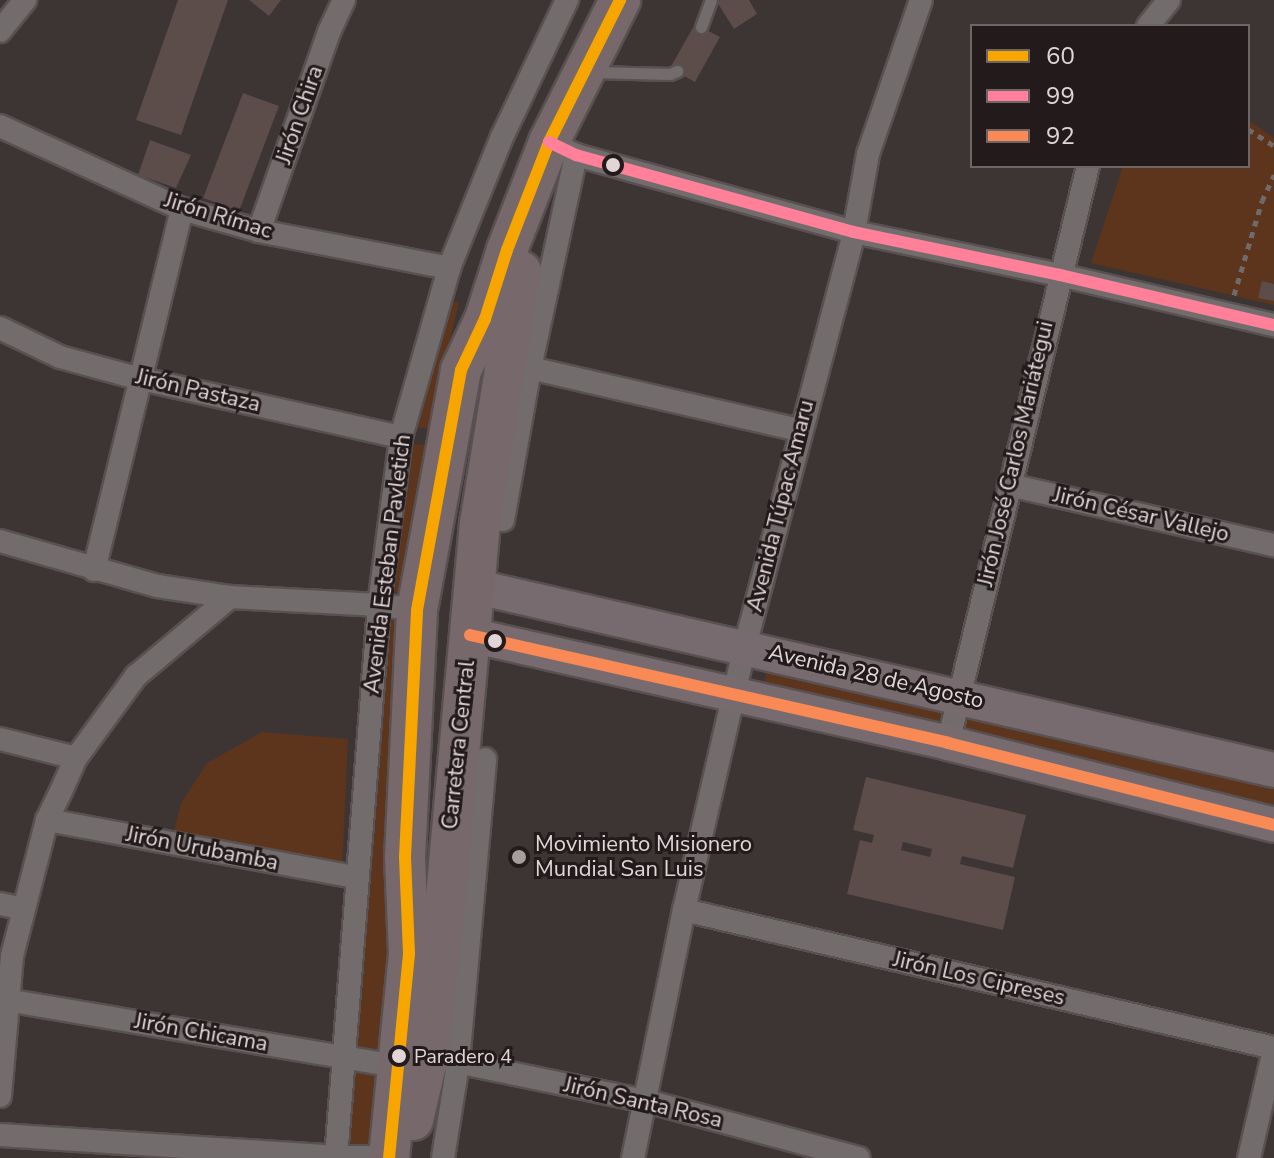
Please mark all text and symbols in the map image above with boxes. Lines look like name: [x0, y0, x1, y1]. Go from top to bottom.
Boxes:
legend: [970, 24, 1250, 168]
text: 60: [1046, 40, 1075, 72]
street label: Jirón Chira: [271, 62, 329, 168]
text: 99: [1046, 80, 1075, 112]
text: 92: [1046, 120, 1075, 152]
unlabelled marker: [605, 157, 621, 173]
street label: Jirón Rímac: [161, 187, 275, 245]
street label: Jirón José Carlos Mariátegui: [973, 319, 1059, 589]
street label: Jirón Pastaza: [133, 364, 263, 418]
street label: Avenida Túpac Amaru: [742, 397, 820, 615]
street label: Avenida Esteban Pavletich: [359, 433, 417, 695]
street label: Jirón César Vallejo: [1051, 482, 1231, 548]
unlabelled marker: [487, 633, 503, 649]
street label: Avenida 28 de Agosto: [766, 639, 986, 715]
street label: Carretera Central: [437, 659, 481, 831]
street label: Jirón Urubamba: [124, 821, 280, 877]
place label: Movimiento Misionero Mundial San Luis: [535, 831, 752, 882]
marker: Movimiento Misionero Mundial San Luis: [510, 848, 528, 866]
street label: Jirón Los Cipreses: [890, 946, 1068, 1012]
street label: Jirón Chicama: [132, 1008, 270, 1058]
place label: Paradero 4: [414, 1044, 512, 1068]
marker: Paradero 4: [391, 1048, 407, 1064]
street label: Jirón Santa Rosa: [561, 1072, 725, 1134]

